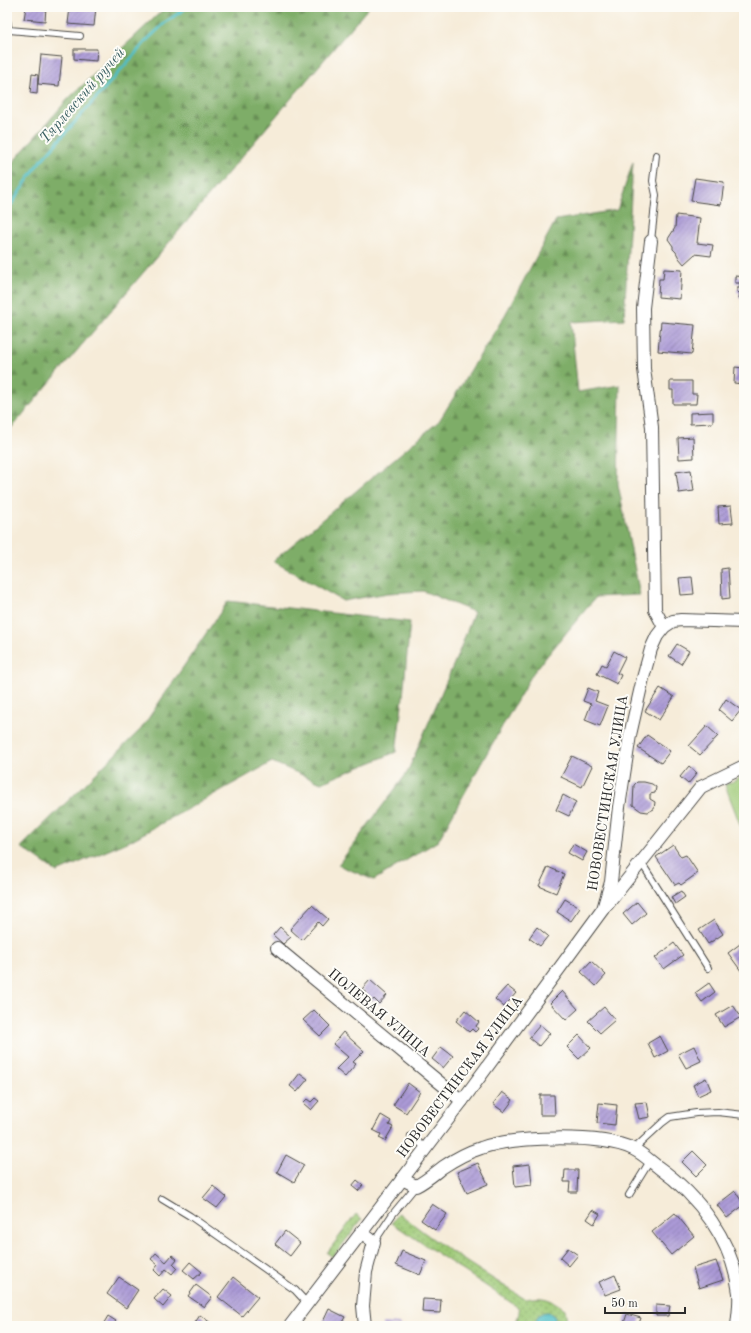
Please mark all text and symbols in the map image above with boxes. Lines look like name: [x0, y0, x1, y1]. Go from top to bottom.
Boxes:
water label: Тярлевский ручей: [38, 45, 129, 147]
street label: НОВОВЕСТИНСКАЯ УЛИЦА: [586, 694, 630, 892]
street label: ПОЛЕВАЯ УЛИЦА: [325, 966, 433, 1060]
street label: НОВОВЕСТИНСКАЯ УЛИЦА: [395, 993, 525, 1160]
scale bar: [605, 1289, 685, 1315]
text: 50 m: [611, 1297, 638, 1310]

